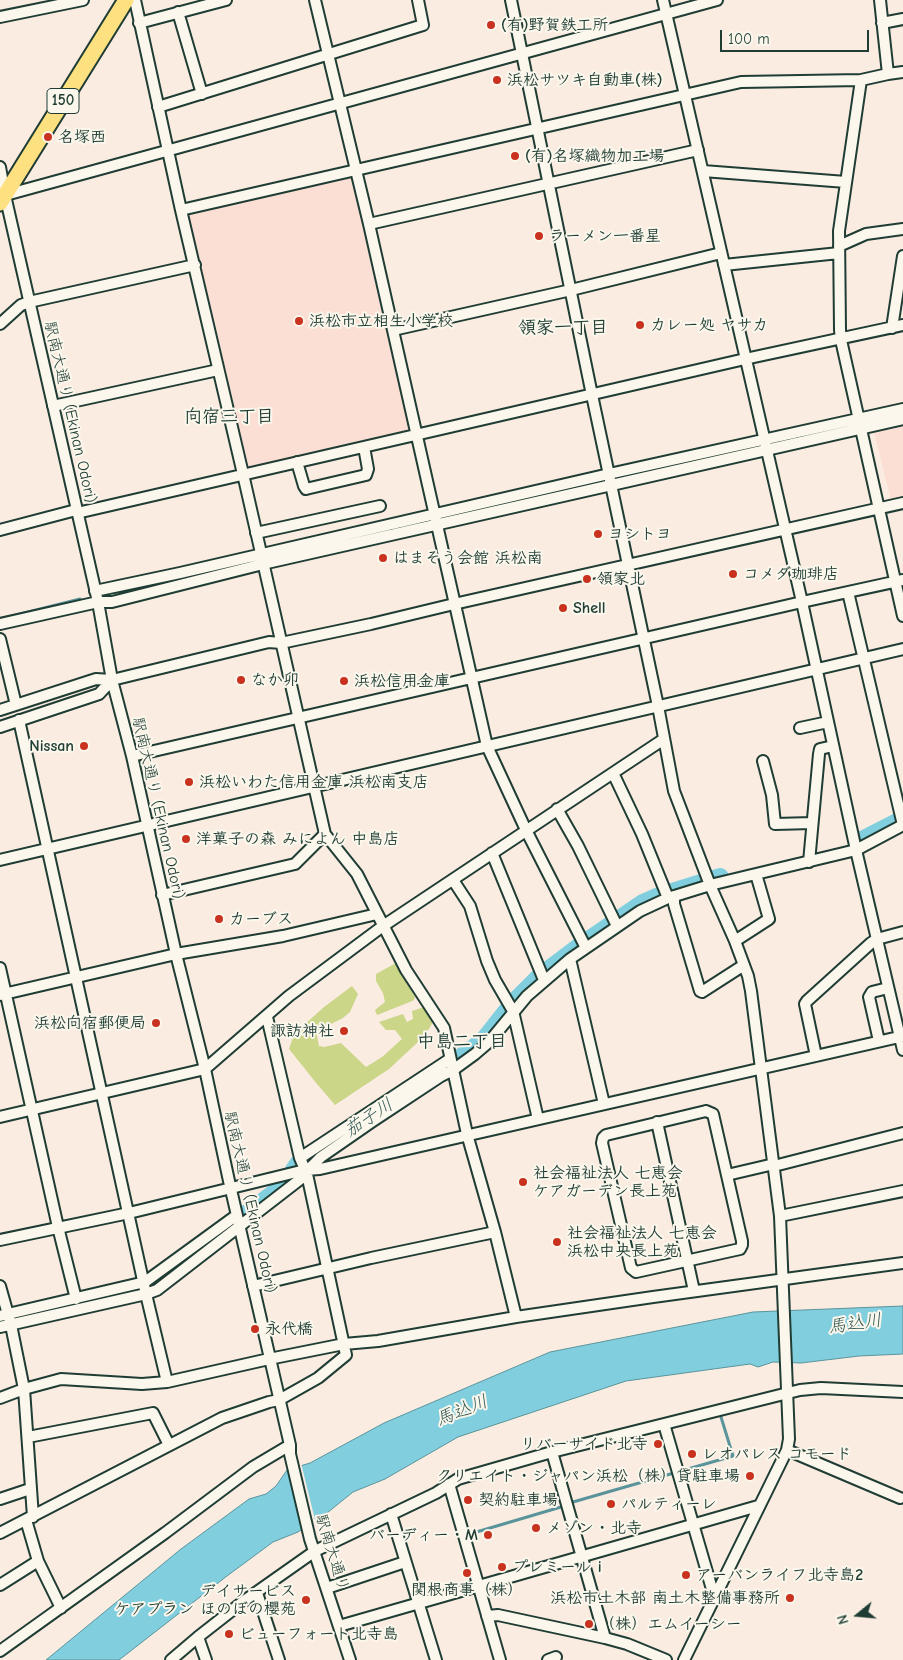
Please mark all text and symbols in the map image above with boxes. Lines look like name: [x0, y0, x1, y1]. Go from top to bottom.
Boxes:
place label: (有)野賀鉄工所: [501, 15, 608, 35]
marker: (有)野賀鉄工所: [485, 19, 497, 31]
scale bar: [723, 20, 872, 52]
text: 100 m: [728, 30, 770, 48]
place label: 浜松サツキ自動車(株): [507, 70, 662, 90]
marker: 浜松サツキ自動車(株): [491, 74, 503, 86]
road number: 150: [47, 88, 79, 114]
place label: 名塚西: [58, 127, 106, 147]
marker: 名塚西: [42, 131, 54, 143]
place label: (有)名塚織物加工場: [525, 146, 664, 166]
marker: (有)名塚織物加工場: [509, 150, 521, 162]
place label: ラーメン一番星: [549, 226, 661, 246]
marker: ラーメン一番星: [533, 230, 545, 242]
place label: 浜松市立相生小学校: [309, 311, 453, 331]
marker: 浜松市立相生小学校: [293, 315, 305, 327]
place label: カレー処 ヤサカ: [650, 315, 768, 335]
district label: 領家一丁目: [518, 317, 608, 339]
street label: 駅南大通り (Ekinan Odori): [40, 319, 100, 505]
marker: カレー処 ヤサカ: [634, 319, 646, 331]
district label: 向宿三丁目: [184, 406, 274, 428]
place label: ヨシトヨ: [608, 524, 672, 544]
marker: ヨシトヨ: [592, 528, 604, 540]
place label: はまそう会館 浜松南: [393, 548, 543, 568]
marker: はまそう会館 浜松南: [377, 552, 389, 564]
place label: コメダ珈琲店: [743, 564, 839, 584]
marker: コメダ珈琲店: [727, 568, 739, 580]
place label: 領家北: [597, 569, 645, 589]
marker: 領家北: [581, 573, 593, 585]
place label: Shell: [573, 598, 606, 618]
marker: Shell: [557, 602, 569, 614]
place label: なか卯: [251, 670, 299, 690]
place label: 浜松信用金庫: [354, 671, 450, 691]
marker: なか卯: [235, 674, 247, 686]
marker: 浜松信用金庫: [338, 675, 350, 687]
street label: 駅南大通り (Ekinan Odori): [128, 715, 188, 901]
place label: Nissan: [29, 736, 74, 756]
marker: Nissan: [78, 740, 90, 752]
place label: 浜松いわた信用金庫 浜松南支店: [199, 772, 429, 792]
marker: 浜松いわた信用金庫 浜松南支店: [183, 776, 195, 788]
place label: 洋菓子の森 みによん 中島店: [196, 829, 399, 849]
marker: 洋菓子の森 みによん 中島店: [180, 833, 192, 845]
place label: カーブス: [229, 909, 293, 929]
marker: カーブス: [213, 913, 225, 925]
place label: 浜松向宿郵便局: [34, 1013, 146, 1033]
marker: 浜松向宿郵便局: [150, 1017, 162, 1029]
place label: 諏訪神社: [270, 1021, 334, 1041]
marker: 諏訪神社: [338, 1025, 350, 1037]
district label: 中島二丁目: [417, 1031, 507, 1053]
water label: 茄子川: [340, 1094, 398, 1142]
street label: 駅南大通り (Ekinan Odori): [220, 1109, 280, 1295]
place label: 社会福祉法人 七恵会 ケアガーデン長上苑: [533, 1163, 683, 1201]
marker: 社会福祉法人 七恵会 ケアガーデン長上苑: [517, 1176, 529, 1188]
place label: 社会福祉法人 七恵会 浜松中央長上苑: [567, 1223, 717, 1261]
marker: 社会福祉法人 七恵会 浜松中央長上苑: [551, 1236, 563, 1248]
water label: 馬込川: [827, 1310, 883, 1338]
place label: 永代橋: [265, 1319, 313, 1339]
marker: 永代橋: [249, 1323, 261, 1335]
water label: 馬込川: [433, 1391, 491, 1431]
place label: リバーサイド北寺: [520, 1434, 648, 1454]
marker: リバーサイド北寺: [652, 1438, 664, 1450]
place label: レオパレス コモード: [702, 1444, 852, 1464]
marker: レオパレス コモード: [686, 1448, 698, 1460]
place label: クリエイト・ジャパン浜松（株）貸駐車場: [436, 1466, 740, 1486]
marker: クリエイト・ジャパン浜松（株）貸駐車場: [744, 1470, 756, 1482]
place label: 契約駐車場: [478, 1490, 558, 1510]
marker: 契約駐車場: [462, 1494, 474, 1506]
place label: パルティーレ: [621, 1494, 717, 1514]
marker: パルティーレ: [605, 1498, 617, 1510]
street label: 駅南大通り: [311, 1512, 353, 1594]
place label: メゾン・北寺: [546, 1518, 642, 1538]
marker: メゾン・北寺: [530, 1522, 542, 1534]
place label: バーディー・M: [369, 1525, 478, 1545]
marker: バーディー・M: [482, 1529, 494, 1541]
place label: プレミール i: [512, 1557, 602, 1577]
marker: プレミール i: [496, 1561, 508, 1573]
place label: アーバンライフ北寺島2: [696, 1565, 863, 1585]
marker: 関根商事（株）: [461, 1567, 473, 1579]
marker: アーバンライフ北寺島2: [680, 1569, 692, 1581]
place label: 関根商事（株）: [411, 1580, 523, 1600]
place label: デイサービス ケアプラン ほのぼの櫻苑: [114, 1581, 296, 1619]
place label: 浜松市土木部 南土木整備事務所: [550, 1588, 780, 1608]
north arrow: [833, 1590, 883, 1640]
marker: 浜松市土木部 南土木整備事務所: [784, 1592, 796, 1604]
marker: デイサービス ケアプラン ほのぼの櫻苑: [300, 1594, 312, 1606]
text: N: [834, 1613, 853, 1626]
place label: （株）エムイーシー: [599, 1614, 742, 1634]
marker: （株）エムイーシー: [583, 1618, 595, 1630]
place label: ビューフォート北寺島: [239, 1624, 399, 1644]
marker: ビューフォート北寺島: [223, 1628, 235, 1640]

